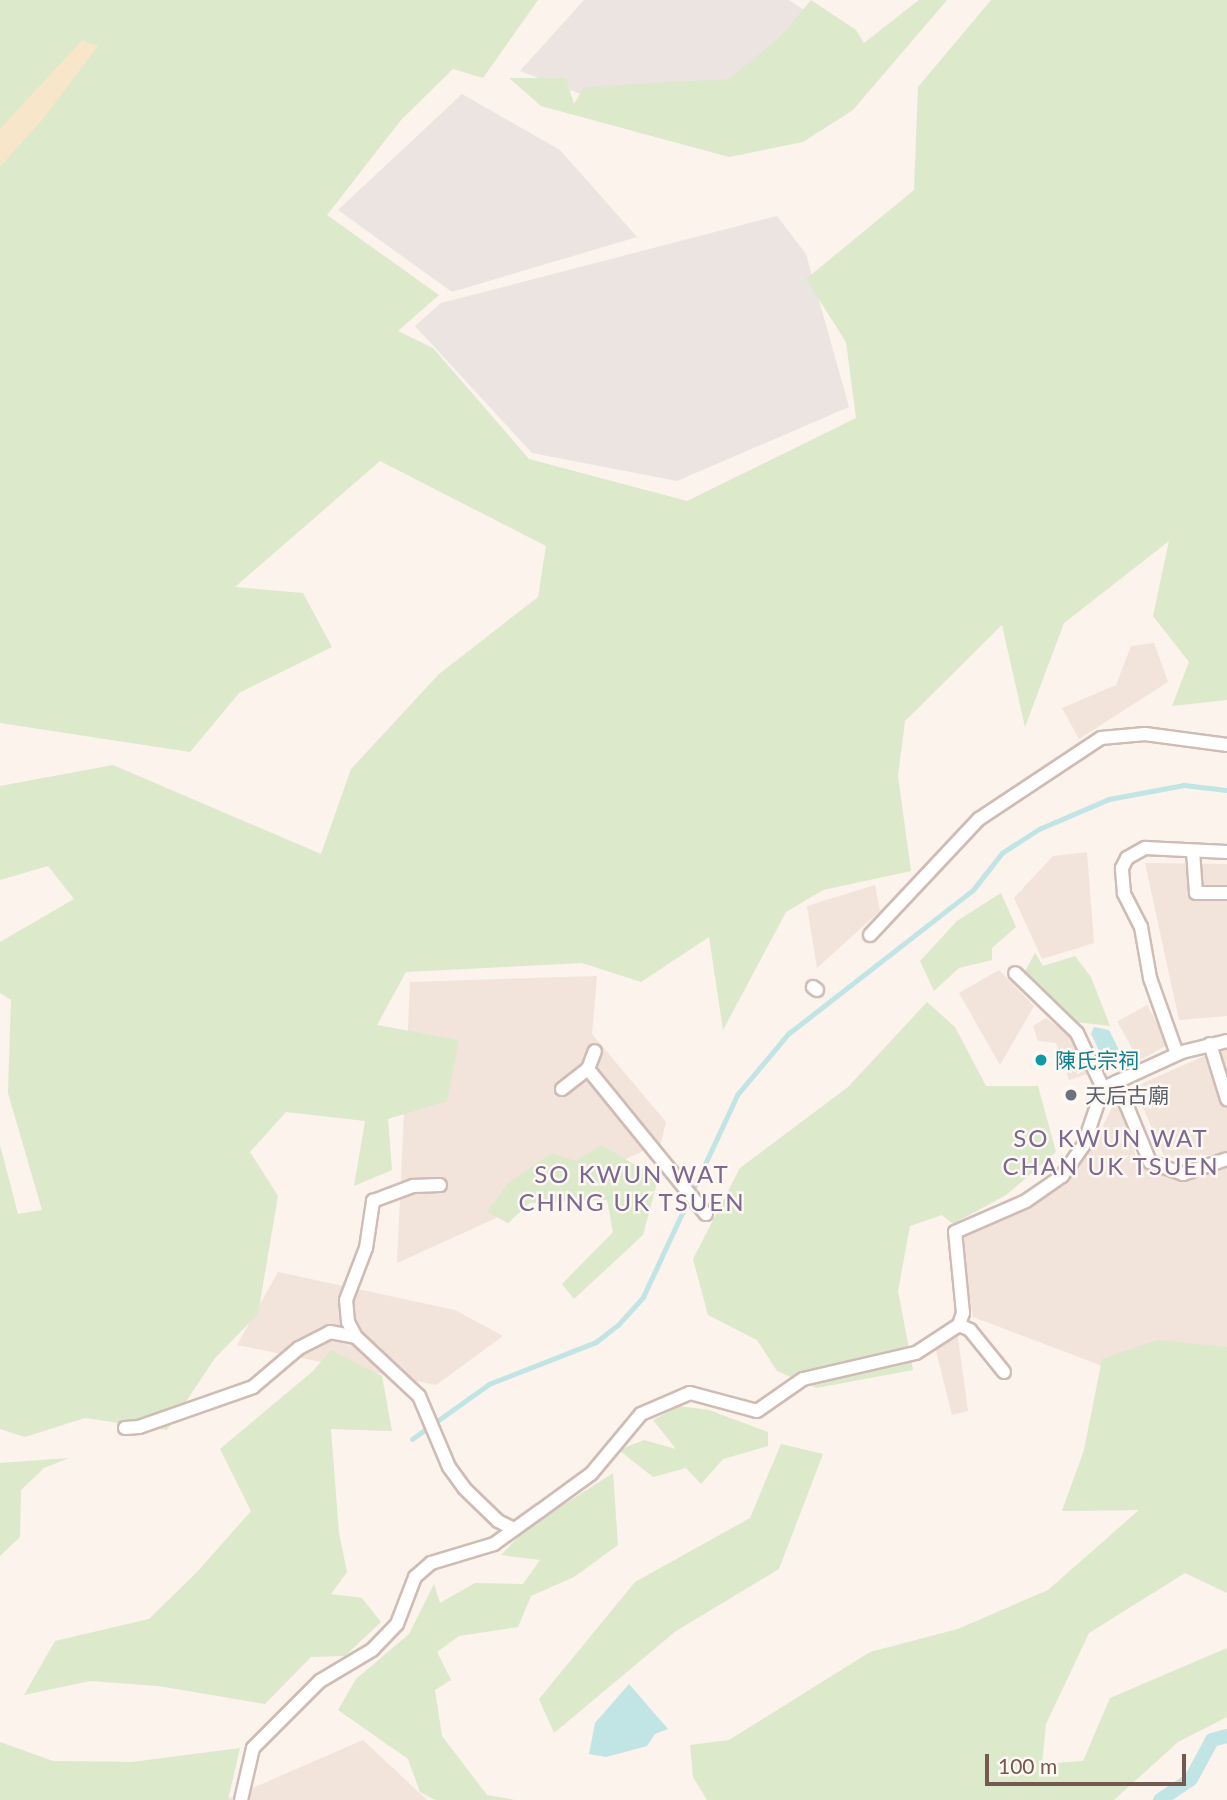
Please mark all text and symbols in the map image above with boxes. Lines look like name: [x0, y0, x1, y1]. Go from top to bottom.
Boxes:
place label: 陳氏宗祠: [1055, 1047, 1139, 1073]
marker: 陳氏宗祠: [1033, 1052, 1049, 1068]
place label: 天后古廟: [1085, 1082, 1169, 1108]
marker: 天后古廟: [1063, 1087, 1079, 1103]
district label: SO KWUN WAT CHAN UK TSUEN: [1004, 1124, 1218, 1180]
district label: SO KWUN WAT CHING UK TSUEN: [520, 1160, 744, 1216]
scale bar: [989, 1741, 1190, 1785]
text: 100 m: [998, 1753, 1057, 1778]

